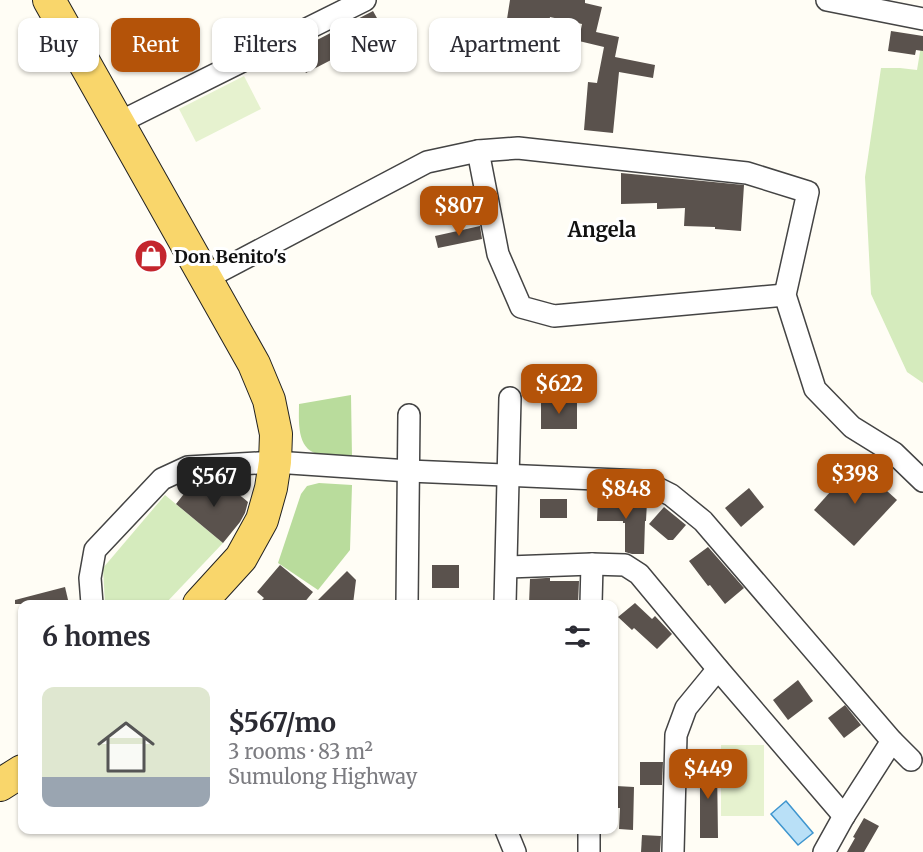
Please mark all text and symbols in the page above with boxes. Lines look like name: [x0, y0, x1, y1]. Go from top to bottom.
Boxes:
chip: Buy: [18, 18, 99, 72]
chip: Rent: [111, 18, 200, 72]
chip: Filters: [212, 18, 318, 72]
chip: New: [330, 18, 417, 72]
chip: Apartment: [429, 18, 581, 72]
pin: $807: [423, 186, 495, 237]
text: $807: [434, 193, 484, 218]
district label: Angela: [567, 217, 636, 242]
shop icon: Don Benito's: [133, 238, 169, 274]
place label: Don Benito's: [174, 245, 286, 268]
pin: $622: [523, 364, 595, 415]
text: $622: [535, 371, 583, 396]
pin: $398: [819, 454, 891, 505]
pin: $567: [178, 457, 250, 508]
text: $398: [831, 461, 879, 486]
text: $567: [191, 464, 237, 489]
pin: $848: [590, 469, 662, 520]
text: $848: [601, 476, 651, 501]
text: 6 homes: [42, 620, 151, 653]
icon: filters: [561, 620, 594, 653]
text: $567/mo: [228, 706, 336, 739]
icon: home: [90, 711, 162, 783]
text: 3 rooms · 83 m²: [228, 739, 373, 764]
pin: $449: [672, 749, 744, 800]
text: $449: [683, 756, 733, 781]
text: Sumulong Highway: [228, 764, 417, 789]

